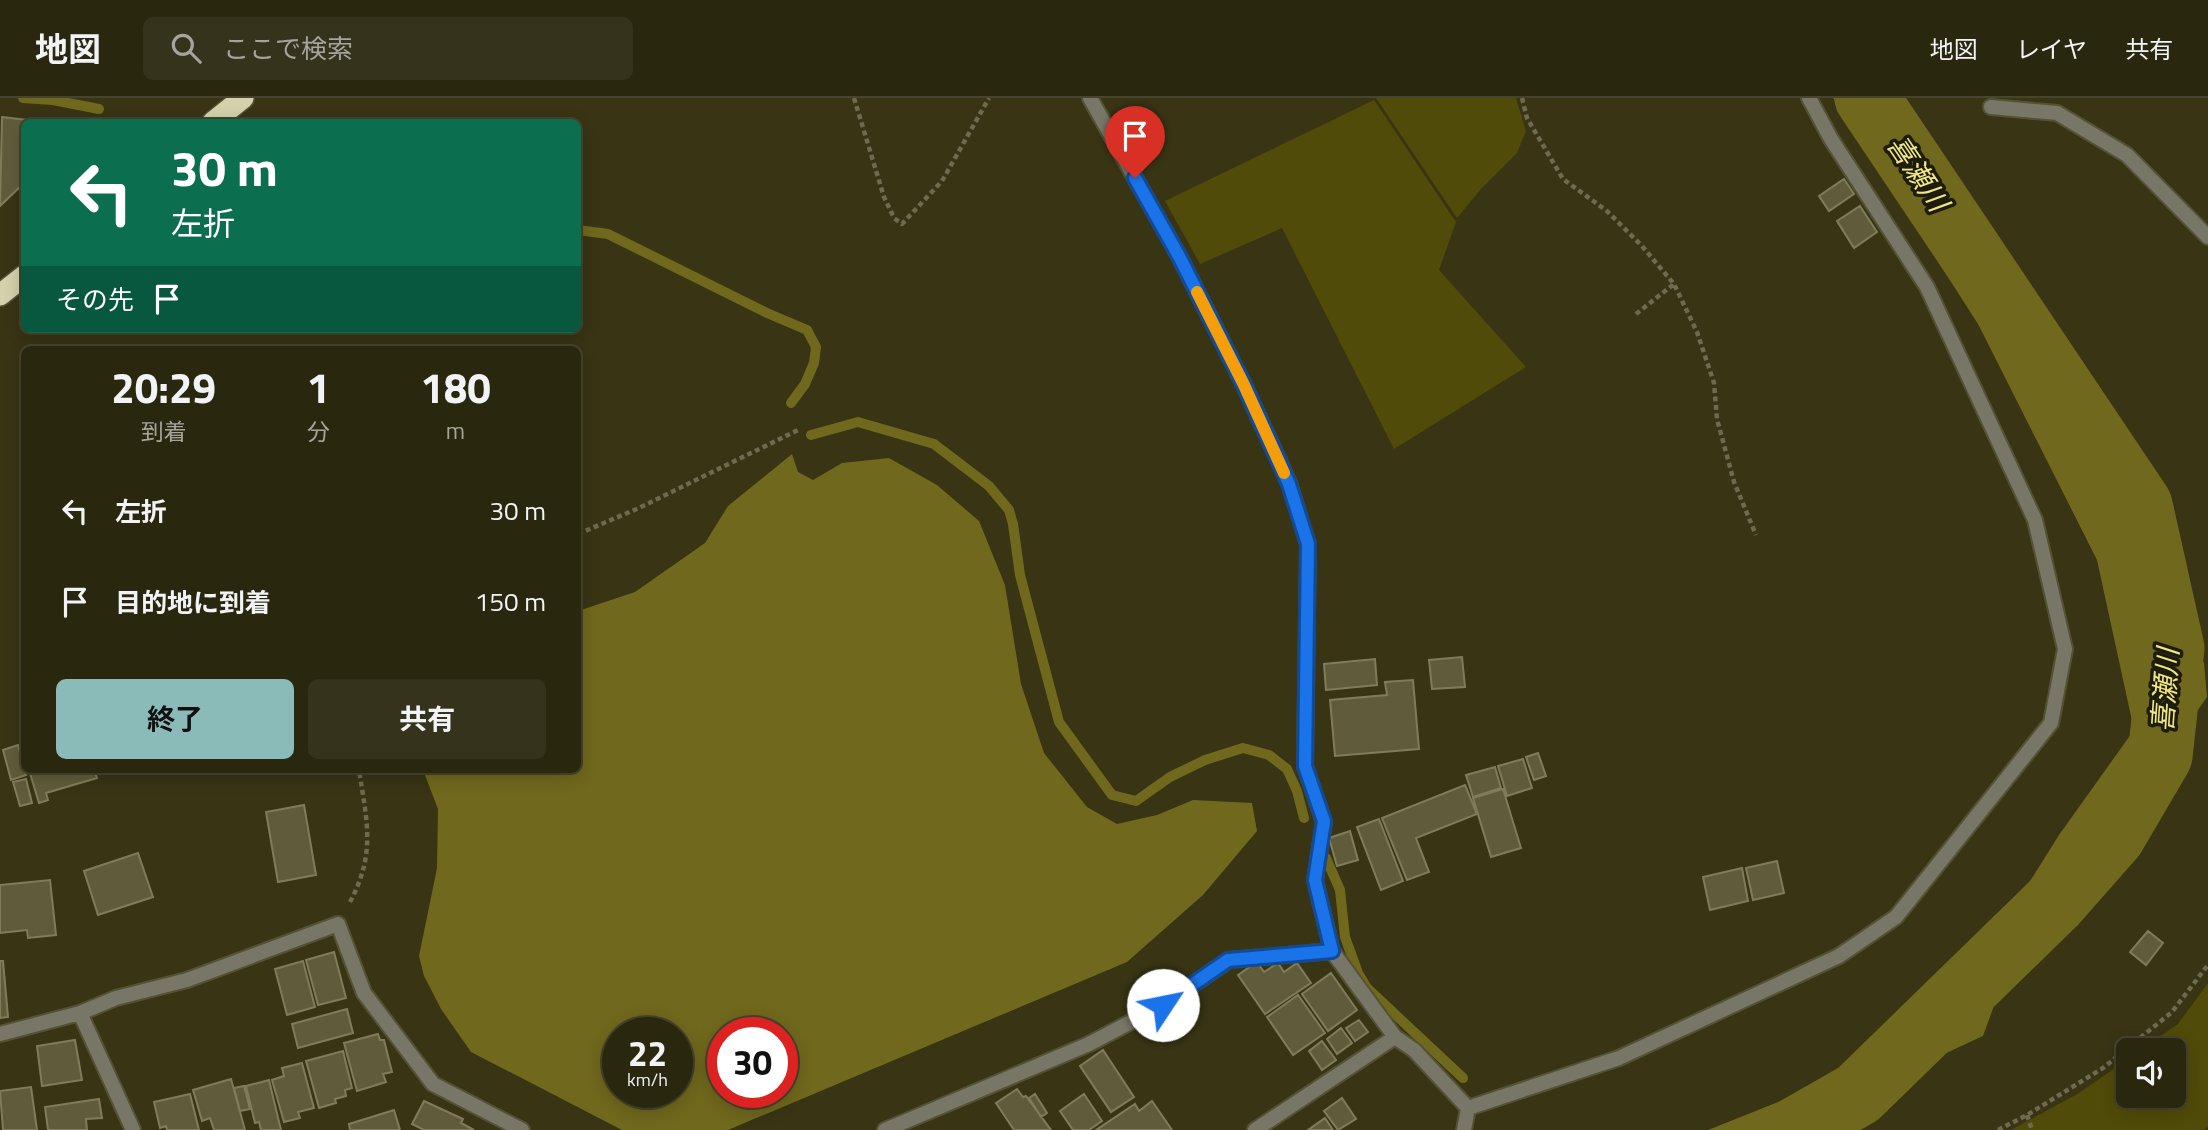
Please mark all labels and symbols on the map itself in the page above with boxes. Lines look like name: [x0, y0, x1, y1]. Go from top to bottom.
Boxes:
pin: [1105, 106, 1165, 178]
water label: 喜瀬川: [1877, 126, 1961, 222]
water label: 喜瀬川: [2140, 644, 2189, 733]
position arrow: [1126, 968, 1200, 1042]
speed limit sign: 30: [707, 1017, 798, 1108]

